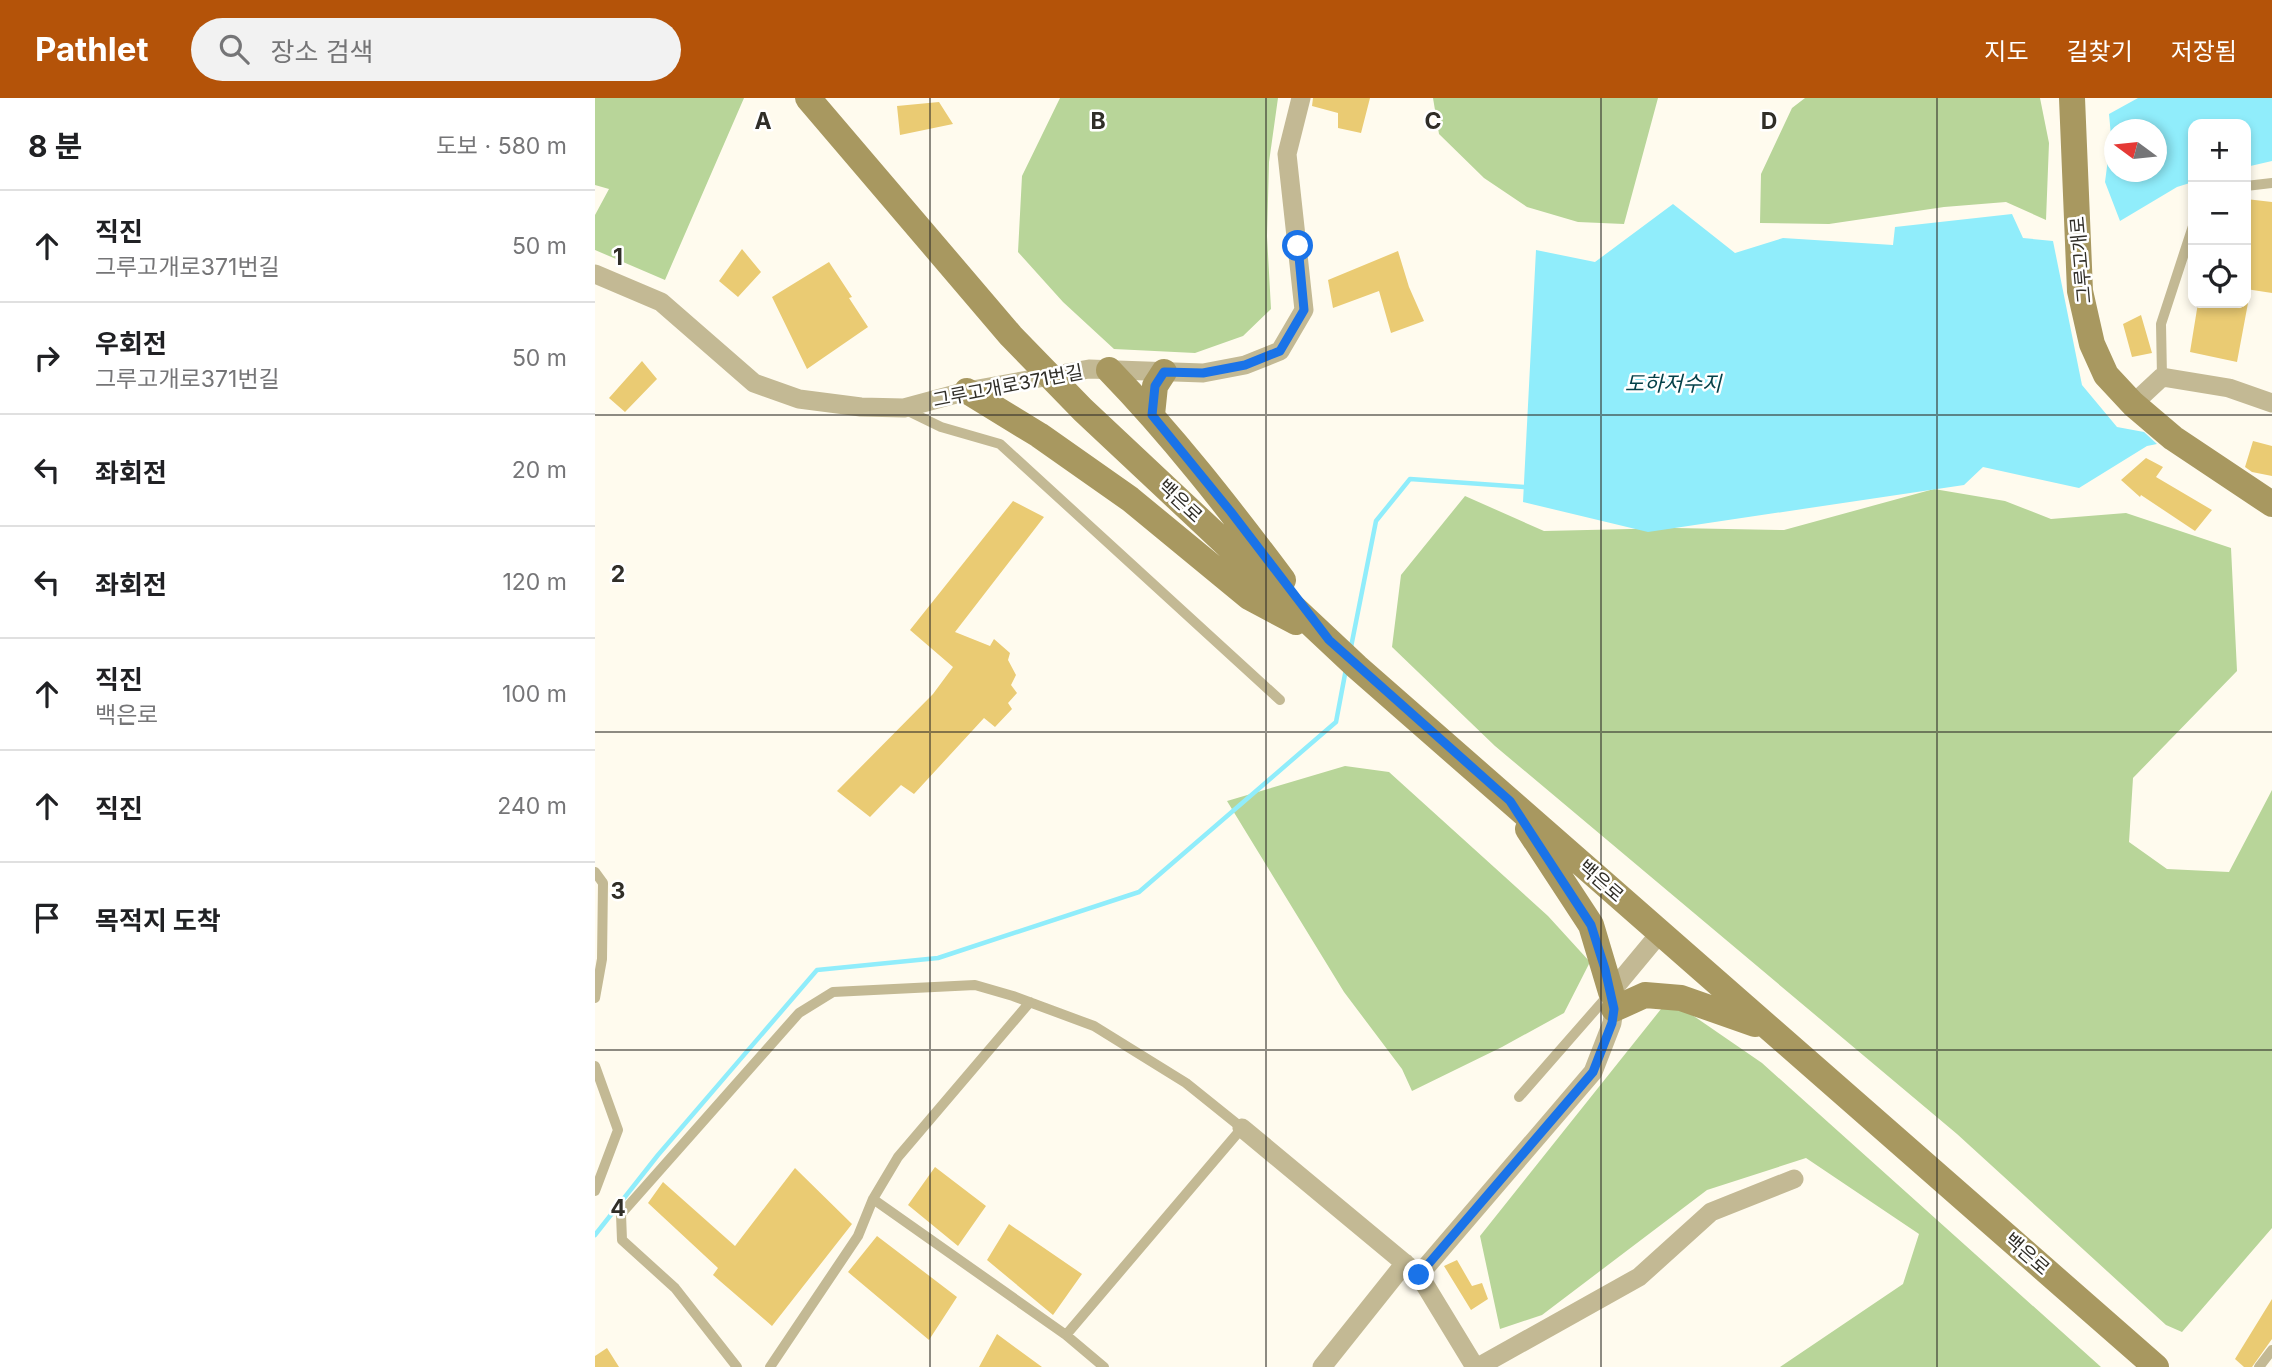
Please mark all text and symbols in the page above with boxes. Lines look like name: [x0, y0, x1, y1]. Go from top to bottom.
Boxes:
search box: [191, 18, 681, 81]
text: Pathlet: [35, 29, 149, 69]
icon: search: [215, 30, 253, 68]
text: 장소 검색: [271, 36, 374, 67]
text: 지도: [1984, 37, 2029, 66]
text: 길찾기: [2067, 37, 2133, 66]
text: 저장됨: [2171, 37, 2237, 66]
text: A: [754, 107, 772, 135]
text: B: [1090, 107, 1106, 135]
text: C: [1424, 107, 1442, 135]
text: D: [1761, 107, 1777, 135]
north arrow: [2104, 119, 2167, 182]
map controls: [2188, 119, 2251, 308]
button: +: [2188, 119, 2251, 182]
text: 8 분: [28, 128, 82, 164]
text: 도보 · 580 m: [436, 132, 567, 160]
button: −: [2188, 182, 2251, 245]
street label: 그루고개로: [2066, 215, 2096, 305]
text: 직진: [95, 216, 143, 247]
icon: ahead: [28, 227, 66, 265]
route start: [1282, 230, 1313, 261]
text: 50 m: [512, 232, 567, 260]
text: 1: [613, 243, 623, 271]
button: locate: [2188, 245, 2251, 308]
text: 그루고개로371번길: [95, 253, 280, 281]
text: 우회전: [95, 328, 167, 359]
icon: right: [28, 339, 66, 377]
text: 50 m: [512, 344, 567, 372]
street label: 그루고개로371번길: [931, 360, 1085, 412]
text: 그루고개로371번길: [95, 365, 280, 393]
water label: 도하저수지: [1625, 371, 1723, 396]
icon: left: [28, 451, 66, 489]
text: 20 m: [512, 456, 567, 484]
text: 좌회전: [95, 457, 167, 488]
street label: 백은로: [1153, 475, 1207, 527]
text: 2: [611, 560, 625, 588]
icon: left: [28, 563, 66, 601]
text: 120 m: [502, 568, 567, 596]
text: 좌회전: [95, 569, 167, 600]
text: 직진: [95, 664, 143, 695]
icon: ahead: [28, 675, 66, 713]
text: 100 m: [502, 680, 567, 708]
text: 백은로: [95, 701, 158, 729]
icon: ahead: [28, 787, 66, 825]
text: 240 m: [497, 792, 567, 820]
text: 직진: [95, 793, 143, 824]
street label: 백은로: [1574, 855, 1628, 907]
text: 3: [611, 877, 625, 905]
icon: arrive: [28, 899, 66, 937]
text: 목적지 도착: [95, 905, 221, 936]
text: 4: [610, 1194, 626, 1222]
street label: 백은로: [2000, 1228, 2054, 1280]
route end: [1403, 1259, 1434, 1290]

